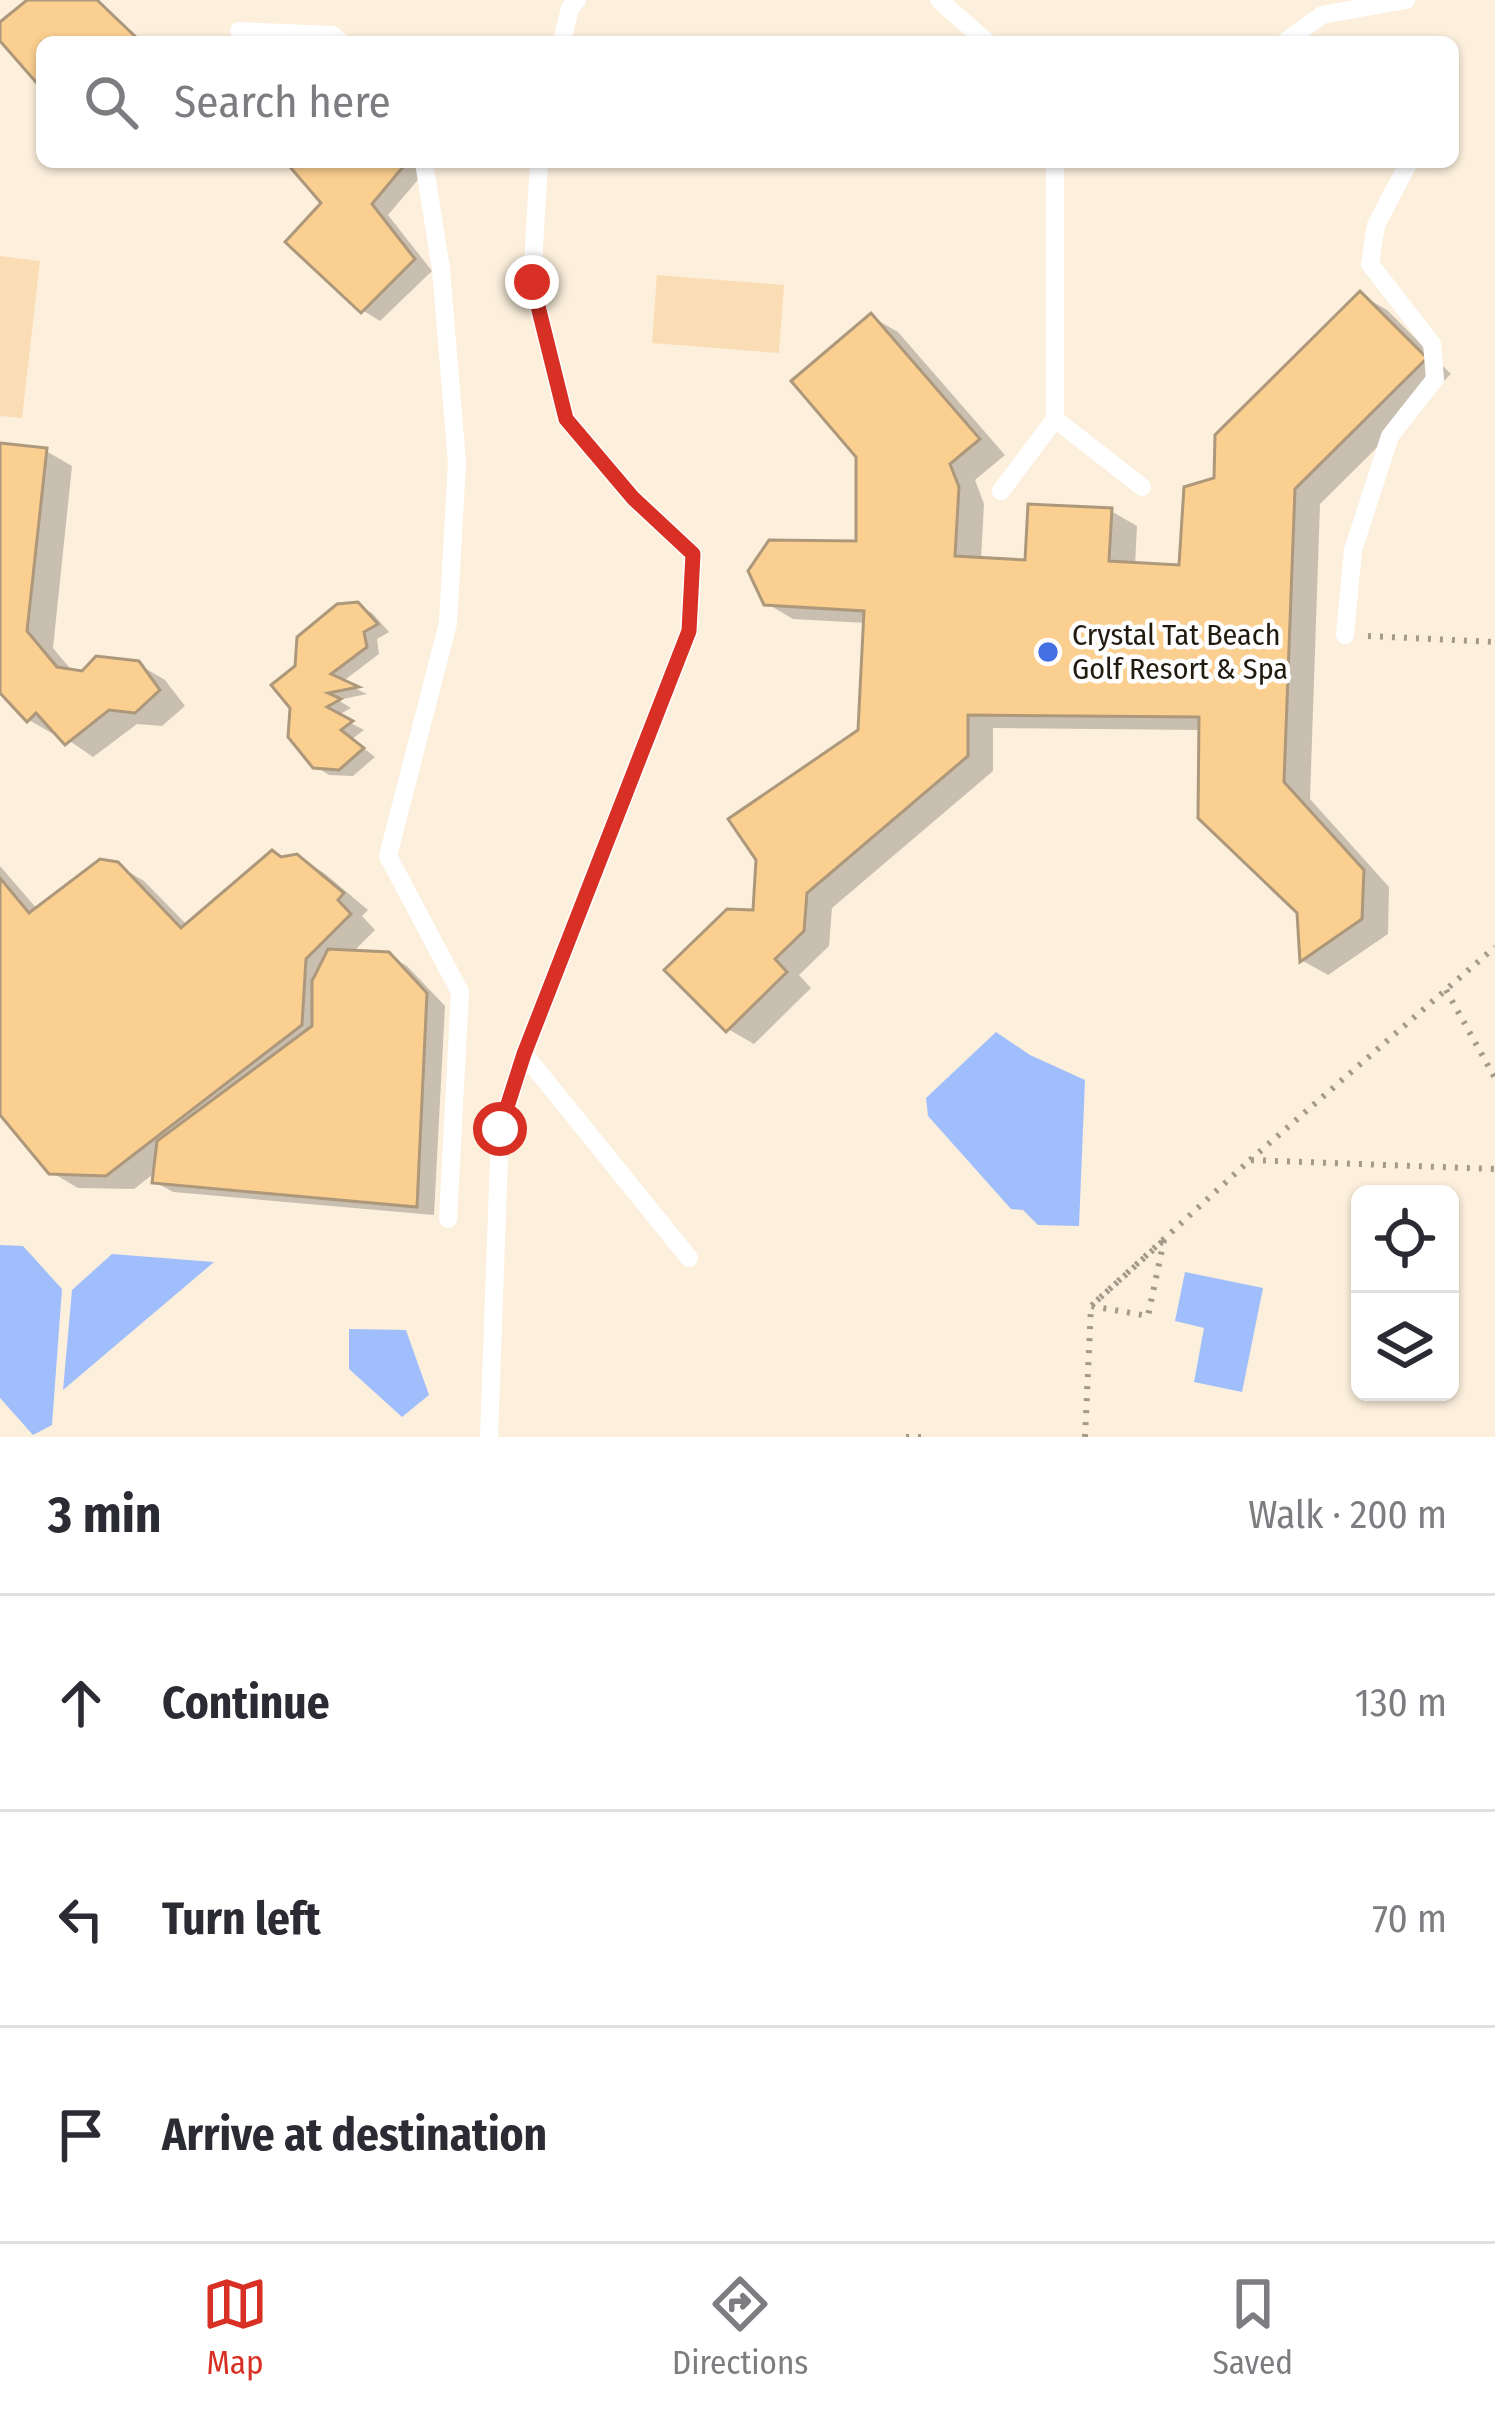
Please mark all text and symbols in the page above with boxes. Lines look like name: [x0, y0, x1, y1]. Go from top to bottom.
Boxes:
search box: [36, 36, 1459, 168]
icon: search: [78, 69, 144, 135]
text: Search here: [174, 75, 391, 129]
route end: [505, 255, 559, 309]
place label: Crystal Tat Beach Golf Resort & Spa: [1072, 617, 1288, 687]
marker: Crystal Tat Beach Golf Resort & Spa: [1035, 639, 1061, 665]
route start: [473, 1102, 527, 1156]
map controls: [1351, 1185, 1459, 1401]
button: locate: [1351, 1185, 1459, 1293]
button: layers: [1351, 1293, 1459, 1401]
text: 3 min: [48, 1484, 162, 1546]
text: Walk · 200 m: [1248, 1492, 1447, 1538]
icon: ahead: [48, 1670, 114, 1736]
text: Continue: [162, 1676, 330, 1730]
text: 130 m: [1355, 1680, 1447, 1726]
icon: left: [48, 1886, 114, 1952]
text: Turn left: [162, 1892, 321, 1946]
text: 70 m: [1372, 1896, 1447, 1942]
icon: arrive: [48, 2102, 114, 2168]
text: Arrive at destination: [162, 2108, 547, 2162]
tab: Map: [202, 2271, 268, 2383]
tab: Directions: [672, 2271, 808, 2383]
tab: Saved: [1212, 2271, 1293, 2383]

